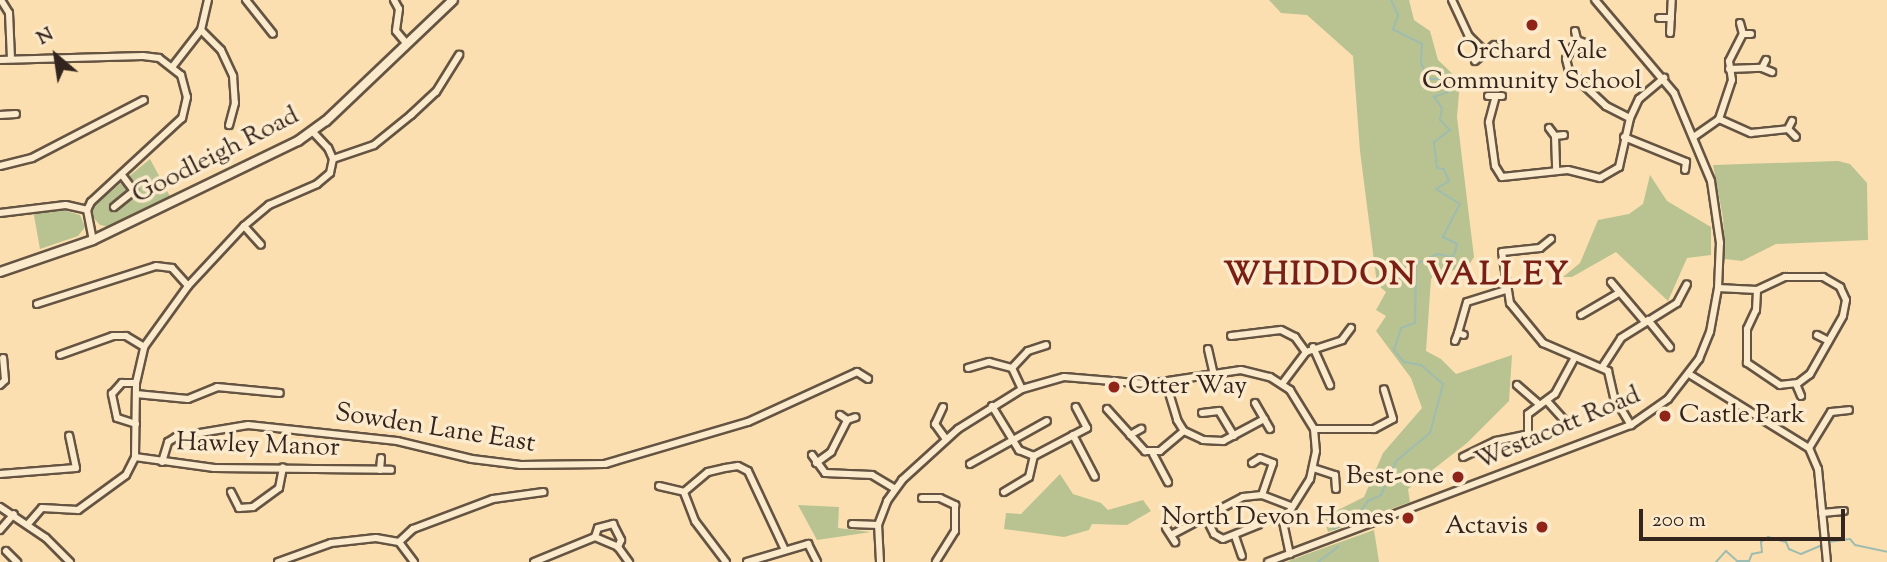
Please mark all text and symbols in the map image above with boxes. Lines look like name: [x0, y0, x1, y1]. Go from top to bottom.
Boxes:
marker: Orchard Vale Community School: [1524, 17, 1540, 33]
north arrow: [21, 21, 91, 91]
text: N: [32, 22, 59, 53]
place label: Orchard Vale Community School: [1422, 36, 1642, 98]
street label: Goodleigh Road: [128, 101, 304, 211]
district label: WHIDDON VALLEY: [1225, 257, 1569, 297]
place label: Otter Way: [1128, 371, 1247, 403]
marker: Otter Way: [1106, 379, 1122, 395]
street label: Westacott Road: [1471, 380, 1645, 478]
street label: Sowden Lane East: [333, 398, 537, 460]
place label: Castle Park: [1679, 400, 1805, 432]
marker: Castle Park: [1657, 408, 1673, 424]
street label: Hawley Manor: [176, 428, 340, 464]
place label: Best-one: [1346, 461, 1444, 493]
marker: Best-one: [1450, 469, 1466, 485]
scale bar: [1642, 496, 1848, 540]
place label: North Devon Homes: [1161, 502, 1394, 534]
text: 200 m: [1652, 506, 1706, 536]
marker: North Devon Homes: [1400, 510, 1416, 526]
place label: Actavis: [1445, 511, 1528, 543]
marker: Actavis: [1534, 519, 1550, 535]

